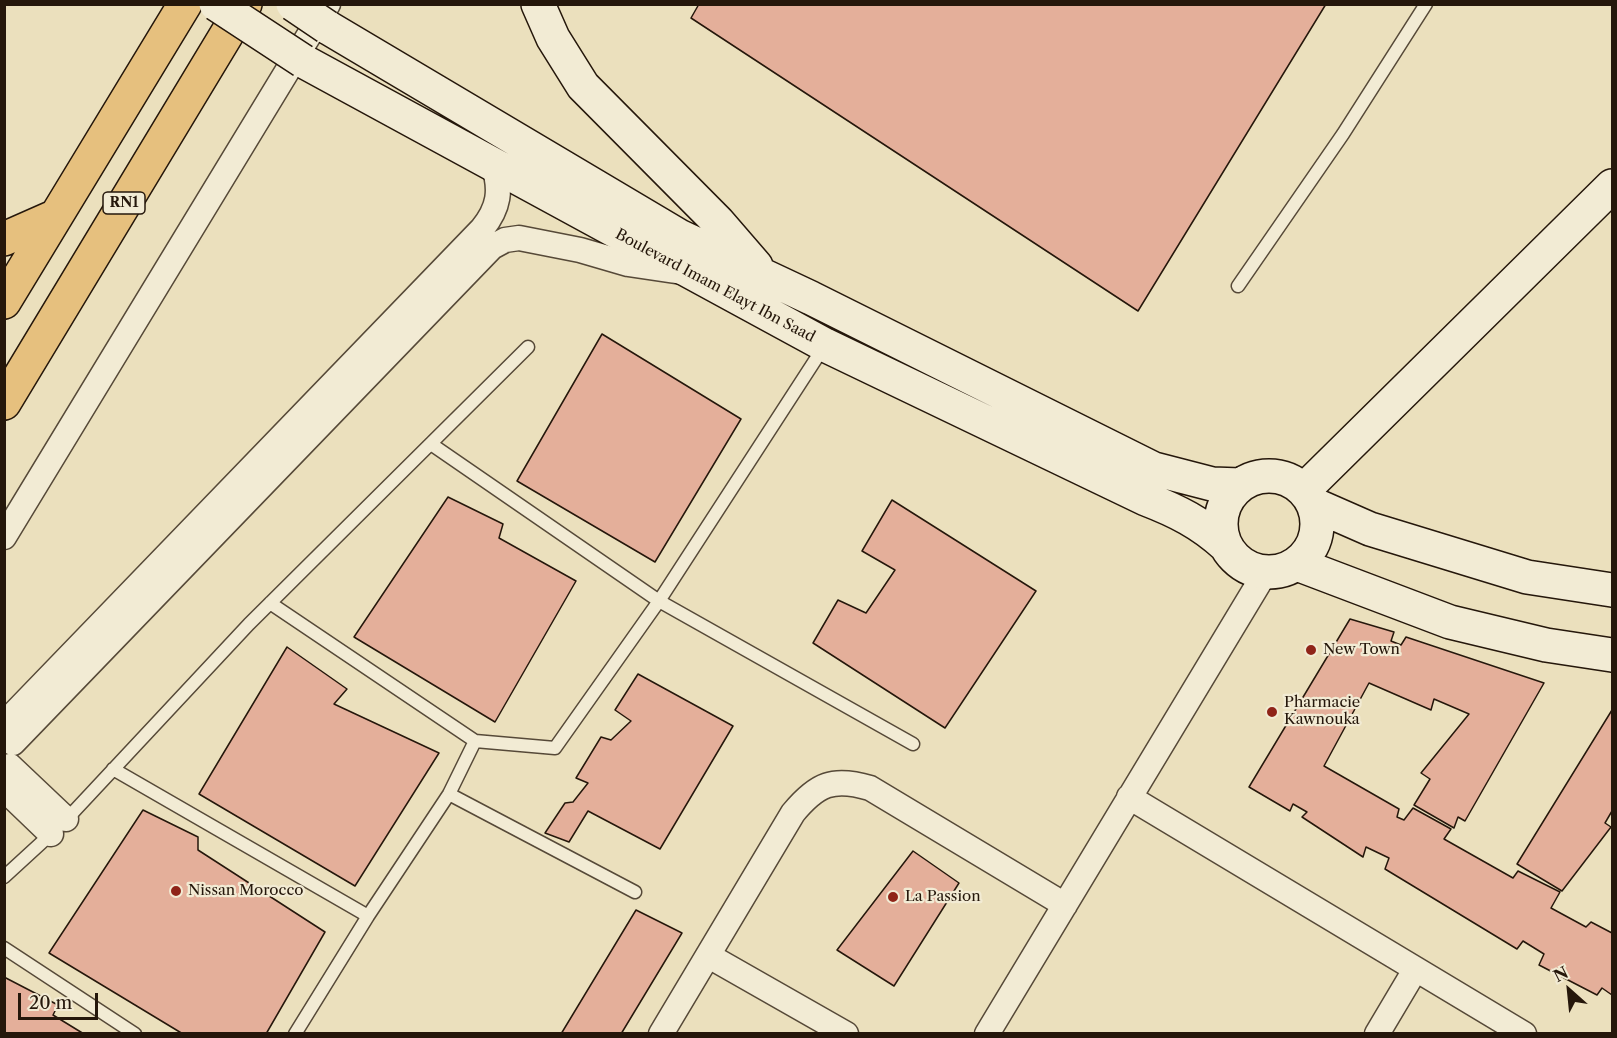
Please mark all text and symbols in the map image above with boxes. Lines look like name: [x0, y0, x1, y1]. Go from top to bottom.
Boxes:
road number: RN1: [103, 192, 145, 214]
street label: Boulevard Imam Elayt Ibn Saad: [612, 226, 818, 346]
place label: New Town: [1323, 641, 1400, 659]
marker: New Town: [1304, 643, 1318, 657]
place label: Pharmacie Kawnouka: [1284, 694, 1360, 729]
marker: Pharmacie Kawnouka: [1265, 705, 1279, 719]
place label: Nissan Morocco: [188, 882, 303, 900]
marker: Nissan Morocco: [169, 884, 183, 898]
place label: La Passion: [905, 888, 981, 906]
marker: La Passion: [886, 890, 900, 904]
north arrow: [1539, 960, 1599, 1020]
text: N: [1550, 962, 1572, 986]
scale bar: [21, 981, 100, 1019]
text: 20 m: [29, 992, 72, 1014]

